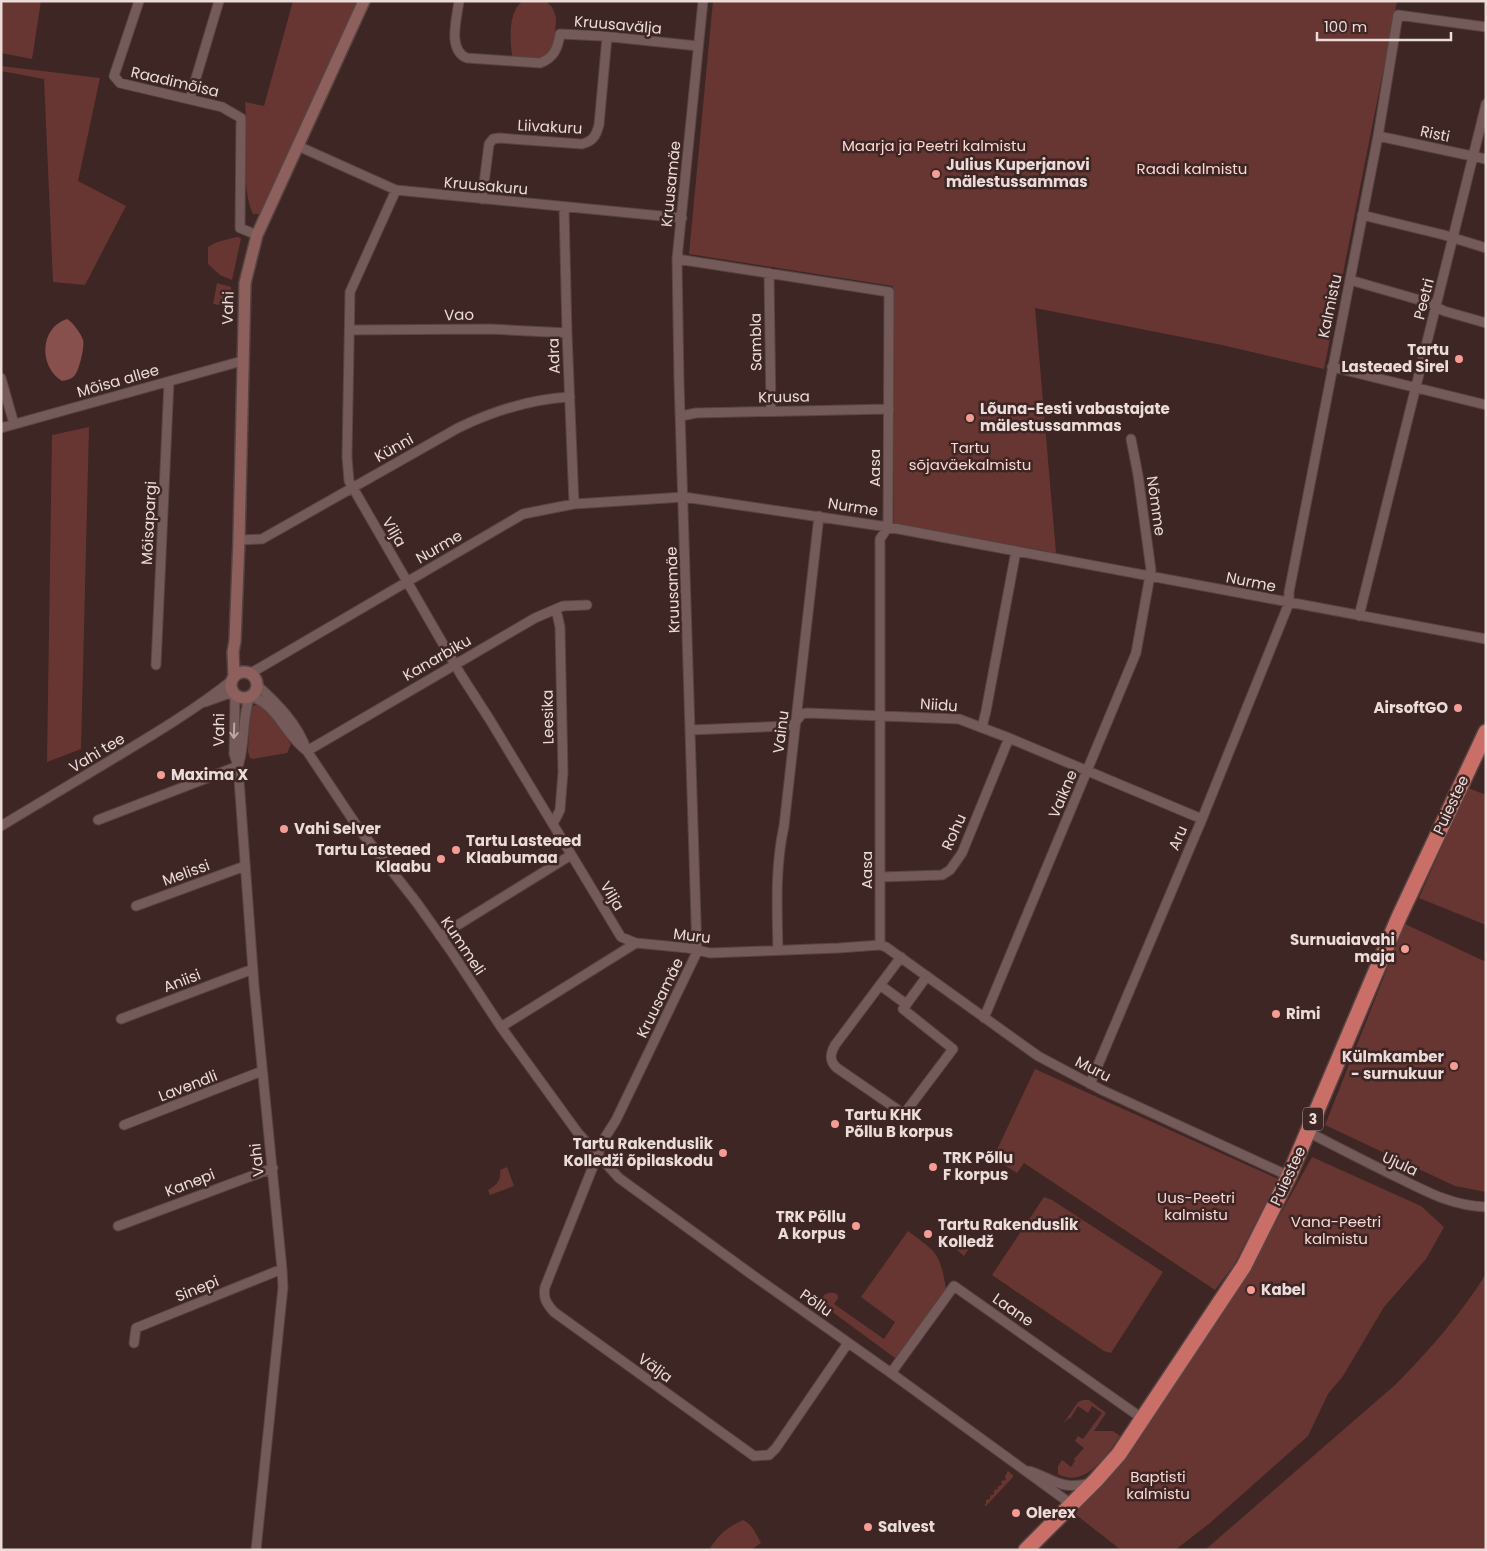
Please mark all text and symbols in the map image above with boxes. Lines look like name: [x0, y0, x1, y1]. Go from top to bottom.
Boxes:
street label: Kruusavälja: [573, 10, 663, 39]
scale bar: [1317, 10, 1451, 42]
text: 100 m: [1324, 16, 1367, 37]
street label: Raadimõisa: [129, 61, 221, 102]
street label: Liivakuru: [517, 114, 583, 139]
street label: Risti: [1418, 120, 1452, 147]
park label: Maarja ja Peetri kalmistu: [842, 135, 1026, 156]
street label: Kruusamäe: [656, 140, 685, 228]
place label: Julius Kuperjanovi mälestussammas: [946, 154, 1090, 192]
park label: Raadi kalmistu: [1137, 158, 1247, 179]
marker: Julius Kuperjanovi mälestussammas: [930, 168, 942, 180]
street label: Kruusakuru: [443, 171, 529, 200]
street label: Kalmistu: [1312, 272, 1347, 340]
street label: Peetri: [1408, 276, 1439, 322]
street label: Vahi: [216, 291, 239, 325]
street label: Vao: [444, 304, 474, 325]
street label: Sambla: [744, 313, 767, 371]
street label: Adra: [542, 338, 565, 374]
place label: Tartu Lasteaed Sirel: [1341, 339, 1449, 377]
marker: Tartu Lasteaed Sirel: [1453, 353, 1465, 365]
street label: Mõisa allee: [74, 359, 161, 402]
street label: Kruusa: [758, 386, 810, 407]
place label: Lõuna-Eesti vabastajate mälestussammas: [980, 398, 1170, 436]
marker: Lõuna-Eesti vabastajate mälestussammas: [964, 412, 976, 424]
street label: Künni: [371, 428, 417, 467]
park label: Tartu sõjaväekalmistu: [909, 437, 1031, 475]
street label: Aasa: [864, 449, 885, 487]
street label: Nõmme: [1142, 475, 1171, 537]
street label: Mõisapargi: [136, 481, 161, 565]
street label: Nurme: [826, 492, 880, 521]
street label: Vilja: [377, 513, 411, 551]
street label: Nurme: [412, 525, 466, 568]
street label: Kruusamäe: [660, 546, 685, 634]
street label: Nurme: [1224, 566, 1278, 597]
street label: Kanarbiku: [399, 630, 475, 686]
street label: Leesika: [537, 690, 558, 744]
street label: Niidu: [920, 693, 959, 716]
place label: AirsoftGO: [1373, 697, 1448, 718]
marker: AirsoftGO: [1452, 702, 1464, 714]
street label: Vainu: [767, 709, 794, 755]
street label: Vahi: [208, 713, 229, 747]
one-way arrow: [229, 722, 239, 738]
street label: Vahi tee: [65, 728, 129, 777]
place label: Maxima X: [171, 764, 248, 785]
street label: Vaikne: [1043, 766, 1082, 821]
marker: Maxima X: [155, 769, 167, 781]
street label: Puiestee: [1428, 772, 1473, 838]
street label: Rohu: [936, 810, 971, 853]
place label: Vahi Selver: [294, 818, 381, 839]
street label: Aru: [1163, 822, 1192, 854]
marker: Vahi Selver: [278, 823, 290, 835]
place label: Tartu Lasteaed Klaabumaa: [466, 830, 582, 868]
place label: Tartu Lasteaed Klaabu: [315, 839, 431, 877]
marker: Tartu Lasteaed Klaabumaa: [450, 844, 462, 856]
street label: Aasa: [856, 851, 877, 889]
marker: Tartu Lasteaed Klaabu: [435, 853, 447, 865]
street label: Melissi: [159, 854, 212, 891]
street label: Vilja: [595, 877, 630, 915]
street label: Kummeli: [436, 912, 491, 979]
street label: Muru: [672, 923, 712, 948]
place label: Surnuaiavahi maja: [1290, 929, 1395, 967]
marker: Surnuaiavahi maja: [1399, 943, 1411, 955]
street label: Kruusamäe: [631, 954, 688, 1041]
street label: Aniisi: [160, 964, 204, 997]
place label: Rimi: [1286, 1003, 1321, 1024]
marker: Rimi: [1270, 1008, 1282, 1020]
place label: Külmkamber - surnukuur: [1342, 1046, 1445, 1084]
street label: Muru: [1072, 1051, 1115, 1086]
marker: Külmkamber - surnukuur: [1448, 1060, 1460, 1072]
street label: Lavendli: [155, 1065, 220, 1106]
place label: Tartu KHK Põllu B korpus: [845, 1104, 953, 1142]
road number: 3: [1303, 1108, 1323, 1130]
marker: Tartu KHK Põllu B korpus: [829, 1118, 841, 1130]
place label: Tartu Rakenduslik Kolledži õpilaskodu: [563, 1133, 714, 1171]
street label: Vahi: [244, 1142, 269, 1178]
street label: Puiestee: [1265, 1143, 1310, 1209]
street label: Ujula: [1379, 1146, 1422, 1181]
marker: Tartu Rakenduslik Kolledži õpilaskodu: [717, 1147, 729, 1159]
place label: TRK Põllu F korpus: [943, 1147, 1013, 1185]
marker: TRK Põllu F korpus: [927, 1161, 939, 1173]
street label: Kanepi: [162, 1163, 218, 1202]
park label: Uus-Peetri kalmistu: [1157, 1187, 1235, 1225]
place label: TRK Põllu A korpus: [776, 1206, 846, 1244]
park label: Vana-Peetri kalmistu: [1291, 1211, 1381, 1249]
place label: Tartu Rakenduslik Kolledž: [938, 1214, 1079, 1252]
marker: TRK Põllu A korpus: [850, 1220, 862, 1232]
marker: Tartu Rakenduslik Kolledž: [922, 1228, 934, 1240]
street label: Sinepi: [172, 1270, 222, 1307]
place label: Kabel: [1261, 1279, 1306, 1300]
street label: Põllu: [796, 1284, 837, 1321]
marker: Kabel: [1245, 1284, 1257, 1296]
street label: Laane: [989, 1288, 1038, 1331]
street label: Välja: [634, 1348, 677, 1387]
park label: Baptisti kalmistu: [1126, 1466, 1190, 1504]
place label: Olerex: [1026, 1502, 1076, 1523]
marker: Olerex: [1010, 1507, 1022, 1519]
place label: Salvest: [878, 1516, 935, 1537]
marker: Salvest: [862, 1521, 874, 1533]

